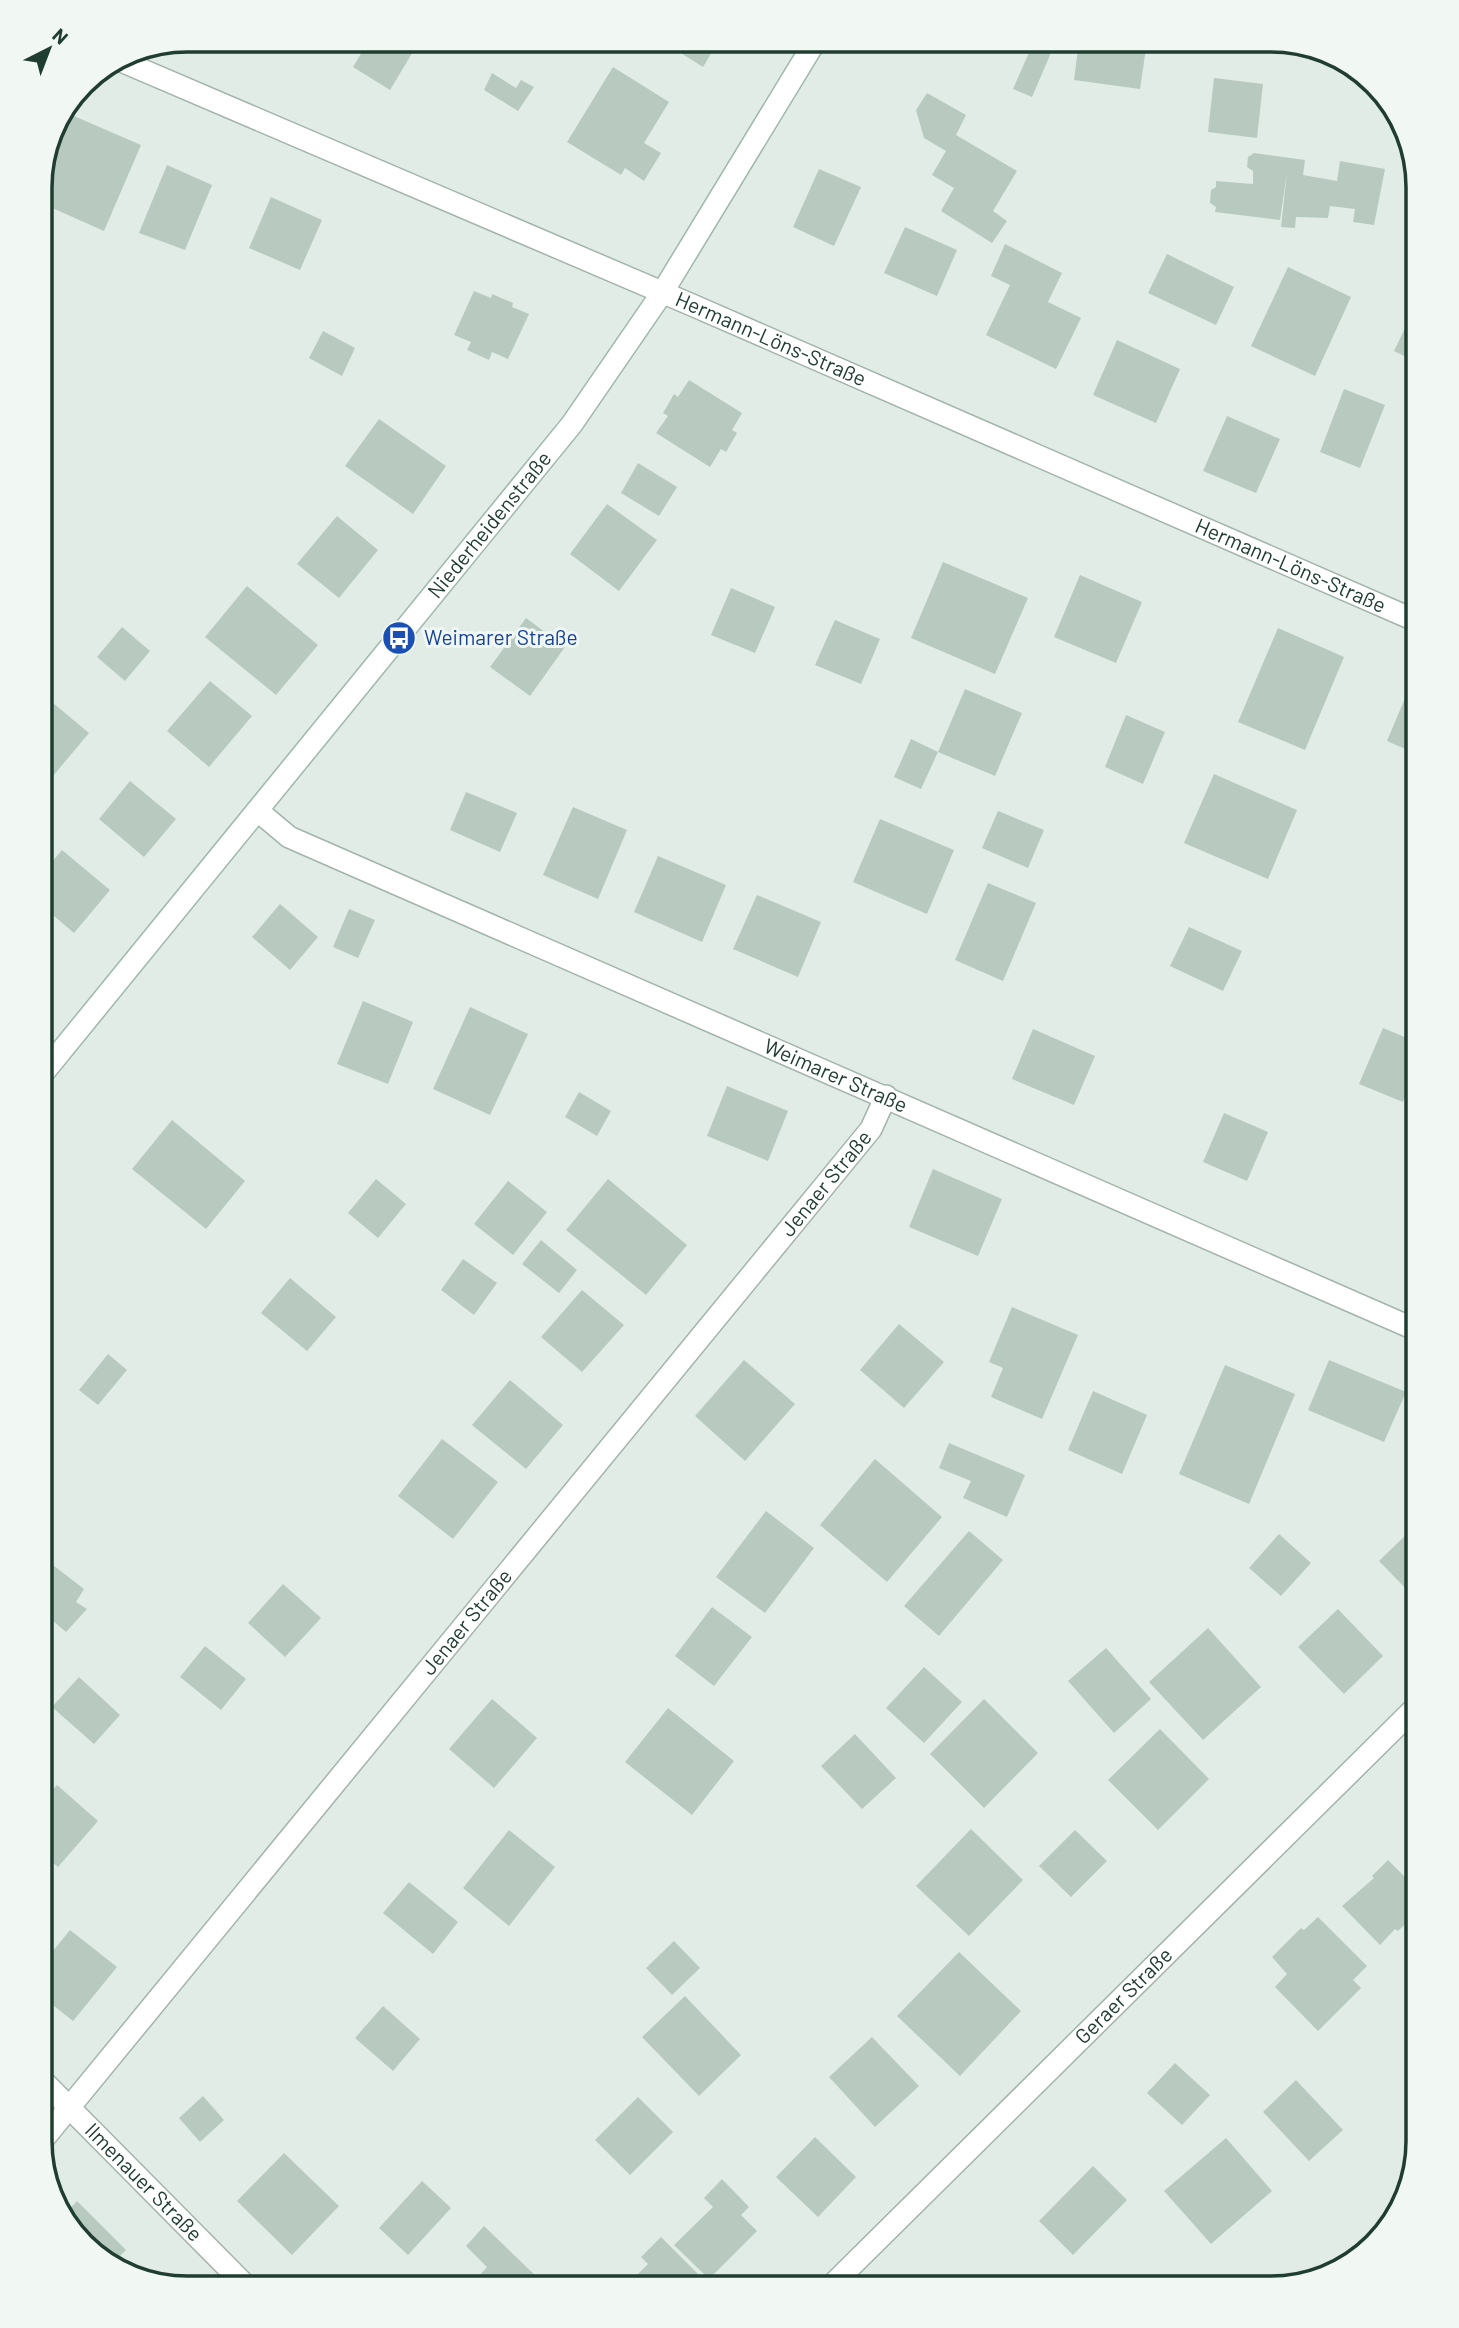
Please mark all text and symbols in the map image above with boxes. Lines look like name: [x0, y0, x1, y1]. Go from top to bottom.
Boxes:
north arrow: [14, 14, 84, 84]
text: N: [48, 23, 73, 49]
street label: Hermann-Löns-Straße: [672, 285, 870, 390]
street label: Niederheidenstraße: [421, 446, 556, 602]
street label: Hermann-Löns-Straße: [1192, 512, 1390, 617]
bus stop icon: Weimarer Straße: [380, 619, 418, 657]
place label: Weimarer Straße: [424, 624, 578, 649]
street label: Weimarer Straße: [761, 1032, 912, 1117]
street label: Jenaer Straße: [774, 1125, 876, 1241]
street label: Jenaer Straße: [415, 1563, 516, 1679]
street label: Geraer Straße: [1069, 1942, 1177, 2048]
street label: Ilmenauer Straße: [81, 2117, 208, 2246]

